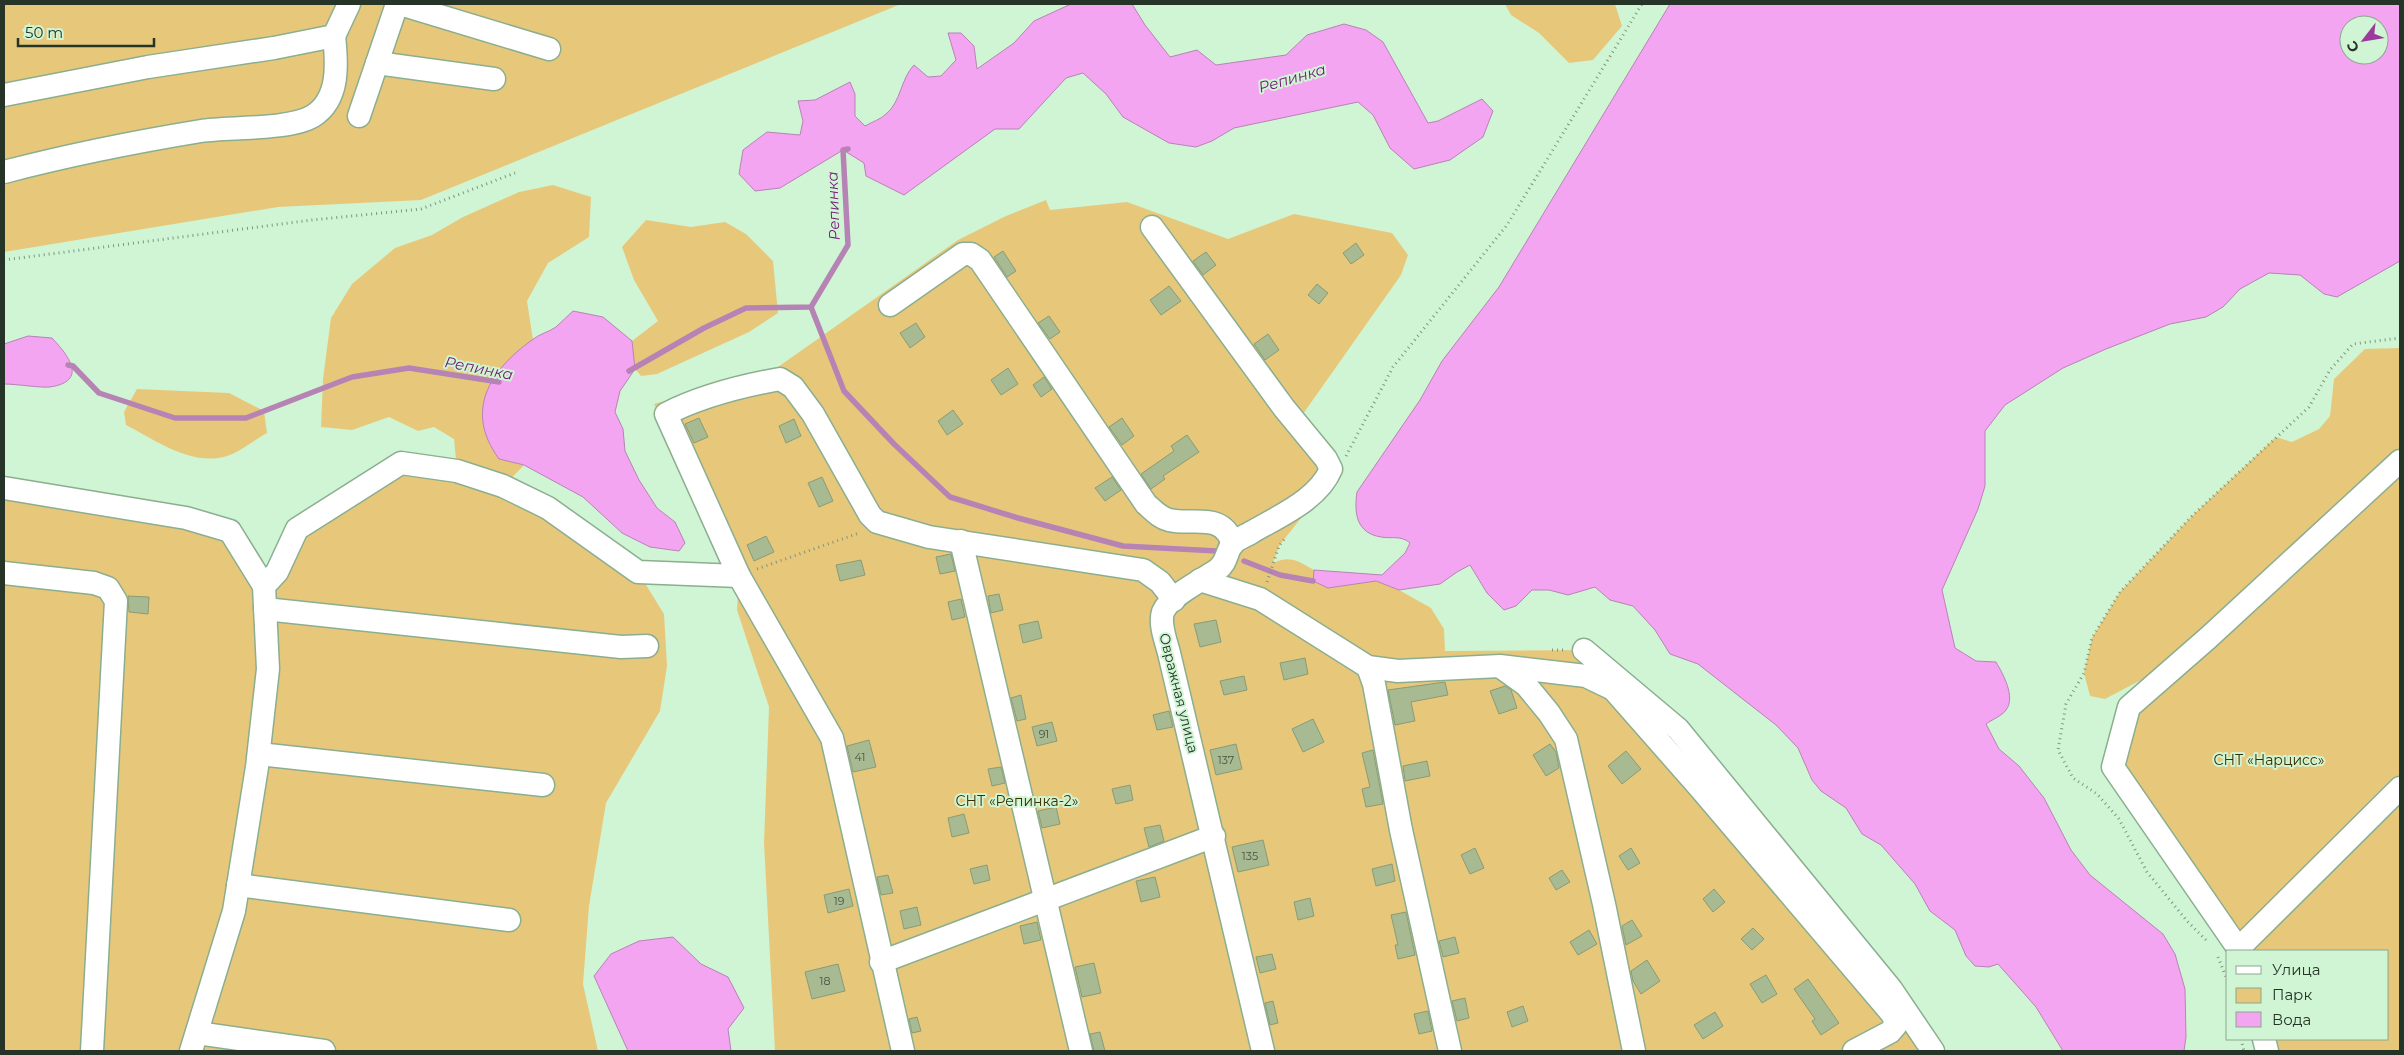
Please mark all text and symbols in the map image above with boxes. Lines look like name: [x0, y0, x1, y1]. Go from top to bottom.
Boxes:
scale bar: [18, 15, 154, 47]
north arrow: [2339, 15, 2389, 65]
text: 50 m: [25, 23, 63, 42]
text: С: [2343, 38, 2363, 56]
water label: Репинка: [1256, 59, 1328, 97]
water label: Репинка: [822, 171, 844, 241]
water label: Репинка: [443, 352, 515, 384]
street label: Овражная улица: [1155, 631, 1203, 755]
house number: 91: [1039, 727, 1049, 741]
house number: 41: [855, 750, 865, 764]
park label: СНТ «Нарцисс»: [2214, 751, 2324, 769]
house number: 137: [1218, 753, 1234, 767]
park label: СНТ «Репинка-2»: [956, 792, 1078, 810]
house number: 135: [1242, 849, 1258, 863]
house number: 19: [834, 894, 845, 908]
legend: [2226, 950, 2389, 1040]
text: Улица: [2272, 960, 2320, 979]
house number: 18: [820, 974, 831, 988]
text: Парк: [2272, 985, 2312, 1004]
text: Вода: [2272, 1010, 2311, 1029]

